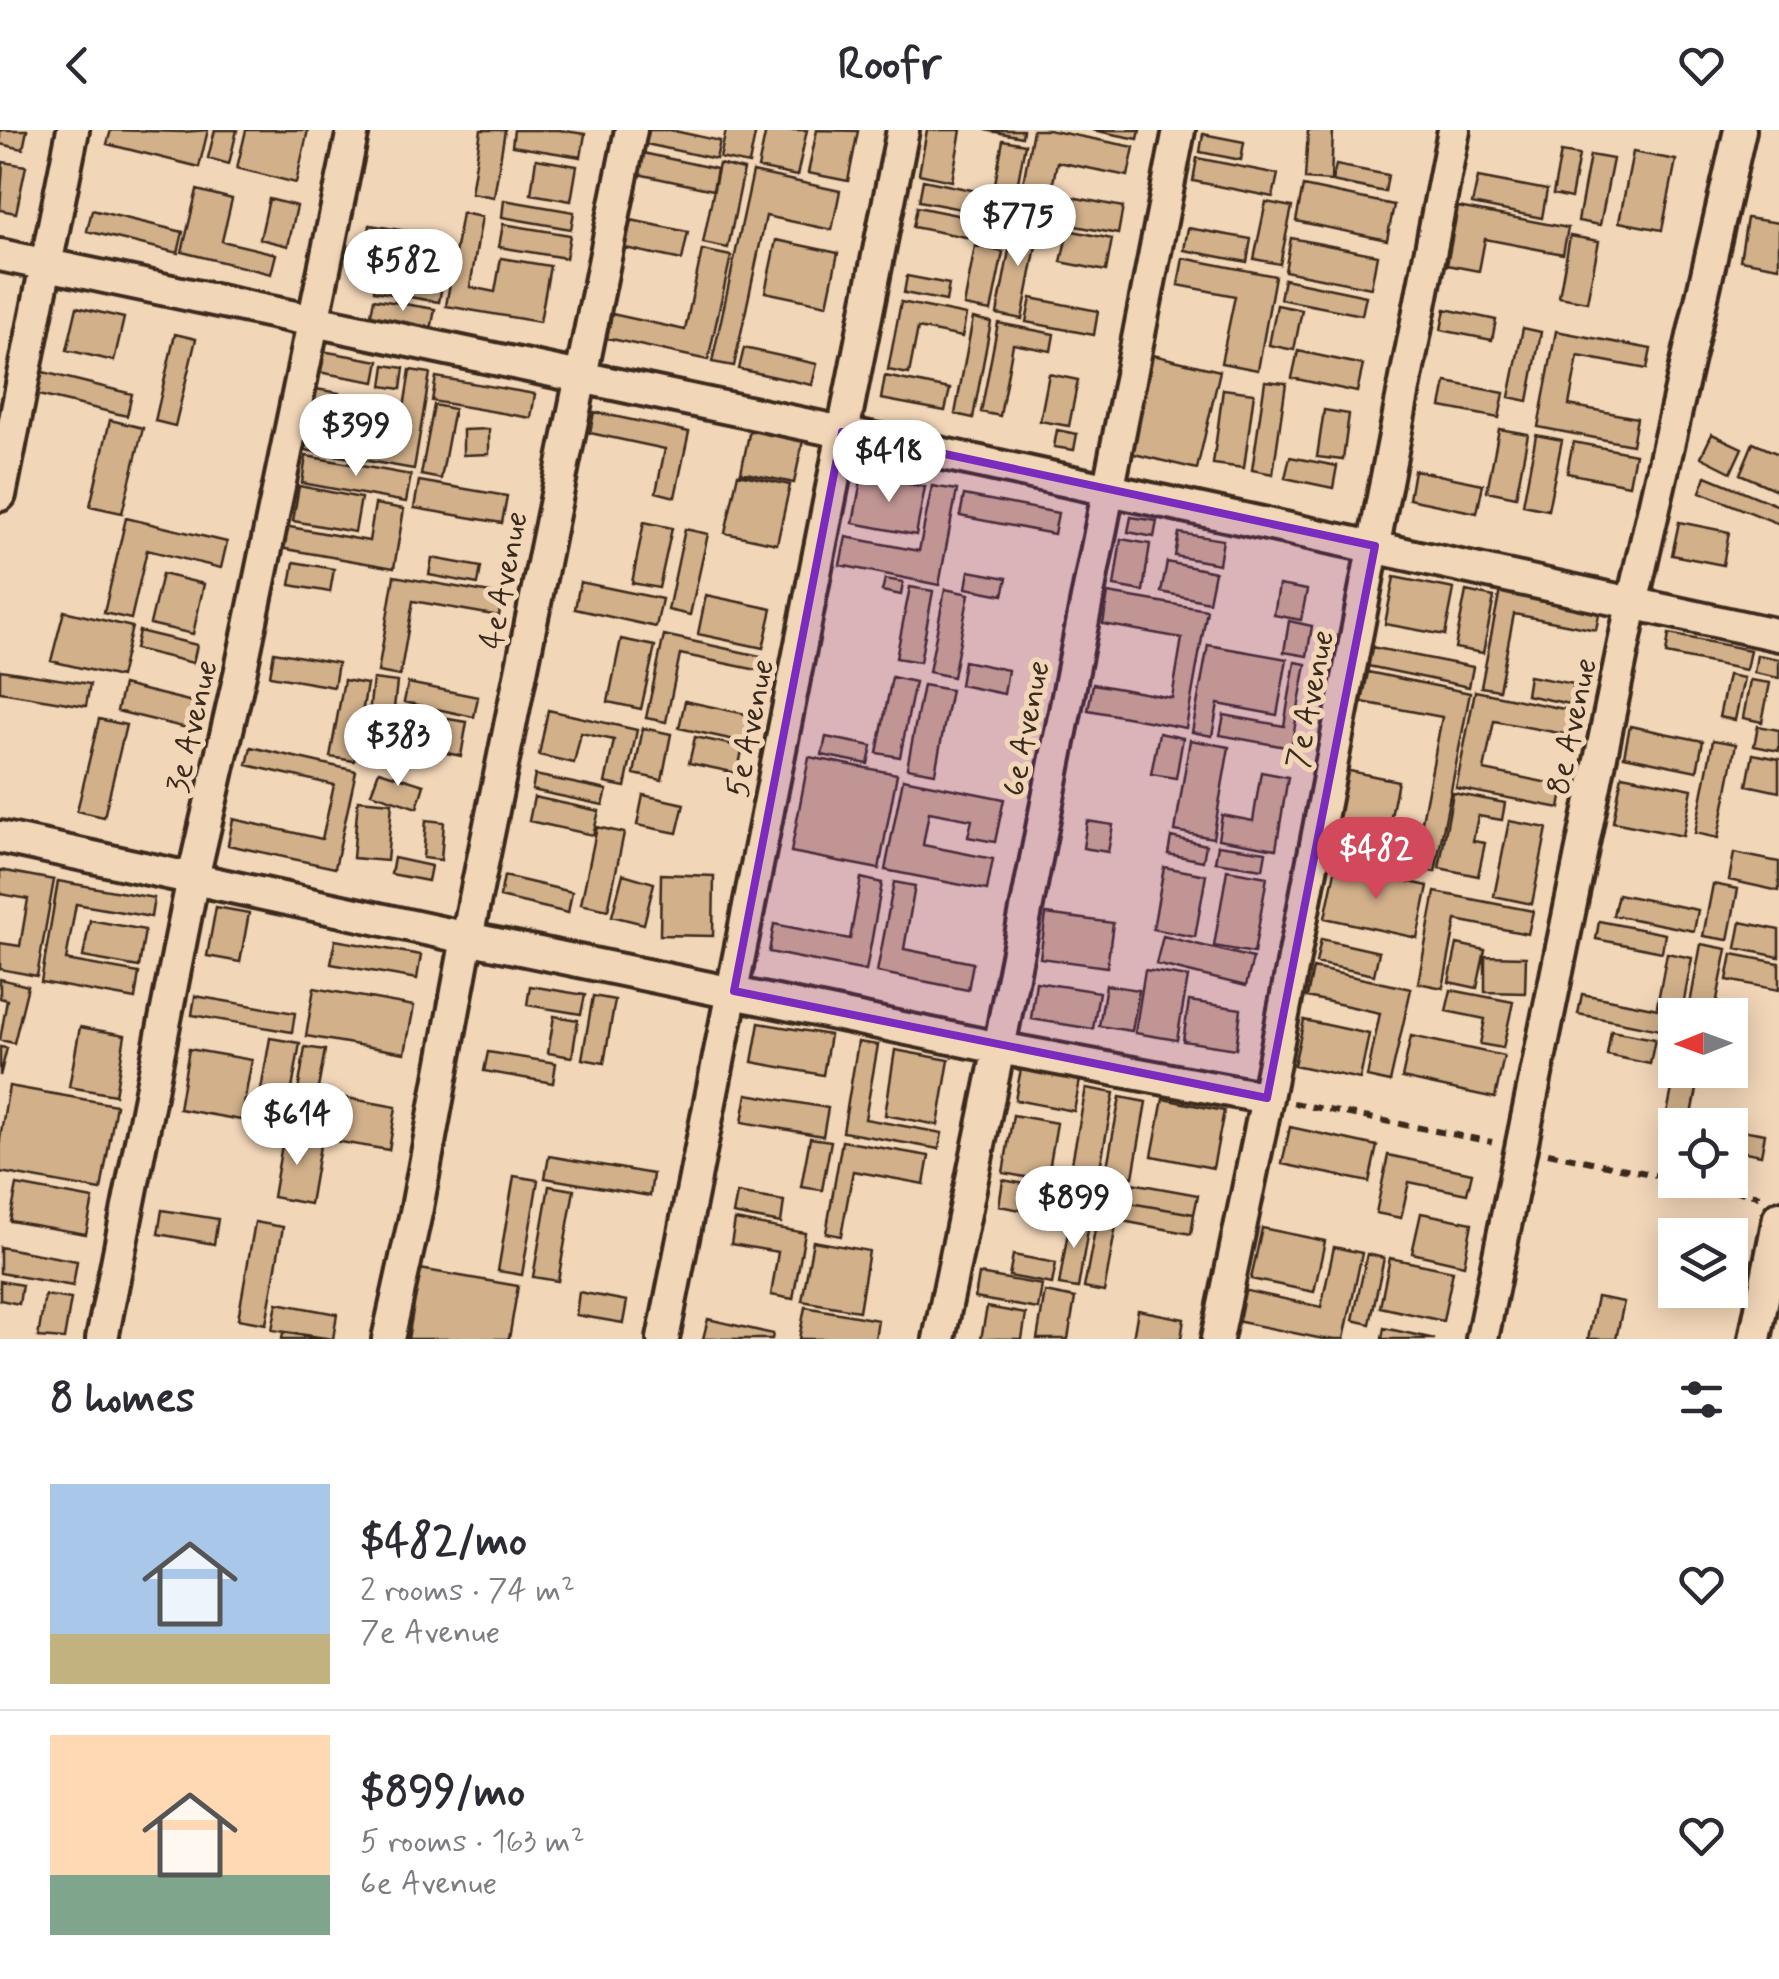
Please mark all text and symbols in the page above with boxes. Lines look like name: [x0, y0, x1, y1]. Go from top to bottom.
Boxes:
text: Roofr: [838, 36, 941, 95]
icon: back: [50, 38, 105, 93]
icon: heart: [1674, 38, 1729, 93]
pin: $775: [959, 184, 1077, 269]
text: $775: [982, 195, 1054, 237]
pin: $582: [344, 229, 462, 314]
text: $582: [366, 240, 440, 282]
pin: $399: [297, 394, 415, 479]
text: $399: [321, 405, 391, 447]
pin: $418: [830, 420, 948, 505]
text: $418: [855, 431, 923, 473]
street label: 4e Avenue: [471, 508, 539, 653]
street label: 7e Avenue: [1277, 627, 1345, 772]
street label: 8e Avenue: [1538, 654, 1608, 799]
street label: 3e Avenue: [157, 656, 229, 797]
street label: 5e Avenue: [717, 656, 785, 801]
street label: 6e Avenue: [993, 657, 1061, 800]
pin: $383: [339, 704, 457, 789]
text: $383: [366, 715, 430, 757]
pin: $482: [1317, 817, 1435, 902]
text: $482: [1339, 828, 1413, 870]
north arrow: [1658, 998, 1748, 1088]
map controls: [1658, 998, 1748, 1308]
pin: $614: [238, 1083, 356, 1168]
text: $614: [263, 1094, 331, 1136]
button: locate: [1658, 1108, 1748, 1198]
pin: $899: [1015, 1166, 1133, 1251]
text: $899: [1038, 1177, 1110, 1219]
button: layers: [1658, 1218, 1748, 1308]
text: 8 homes: [50, 1372, 195, 1427]
icon: filters: [1674, 1372, 1729, 1427]
text: $482/mo: [360, 1515, 527, 1570]
icon: home: [130, 1524, 250, 1644]
icon: heart: [1674, 1557, 1729, 1612]
text: 2 rooms · 74 m²: [360, 1570, 575, 1612]
text: 7e Avenue: [360, 1612, 500, 1654]
text: $899/mo: [360, 1766, 525, 1821]
icon: home: [130, 1775, 250, 1895]
icon: heart: [1674, 1808, 1729, 1863]
text: 5 rooms · 163 m²: [360, 1821, 585, 1863]
text: 6e Avenue: [360, 1863, 497, 1905]

